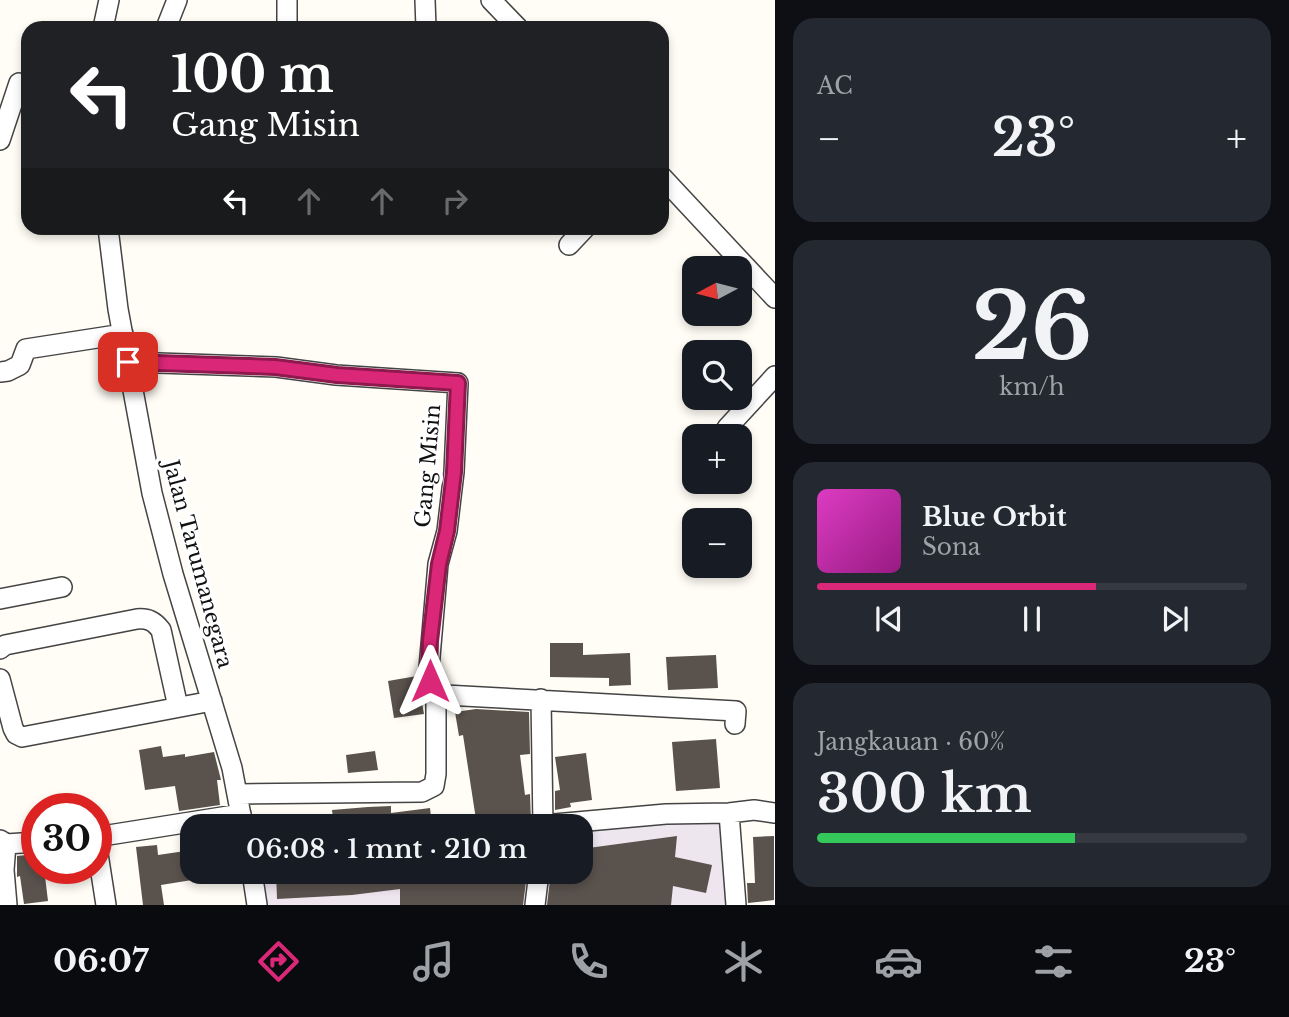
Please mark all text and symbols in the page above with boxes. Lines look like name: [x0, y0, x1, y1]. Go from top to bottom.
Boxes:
text: 100 m: [171, 44, 334, 105]
icon: left: [56, 49, 147, 140]
text: AC: [817, 72, 853, 100]
text: Gang Misin: [171, 105, 360, 145]
text: 23°: [992, 106, 1075, 170]
text: −: [817, 115, 841, 162]
text: +: [1226, 115, 1247, 162]
icon: left: [217, 182, 255, 220]
icon: ahead: [290, 182, 328, 220]
icon: ahead: [363, 182, 401, 220]
icon: right: [436, 182, 474, 220]
north arrow: [682, 256, 752, 326]
map controls: [682, 256, 752, 578]
text: 26: [972, 271, 1092, 384]
pin: [98, 332, 158, 392]
button: search: [682, 340, 752, 410]
icon: arrive: [109, 343, 147, 381]
text: km/h: [999, 373, 1065, 401]
street label: Gang Misin: [410, 403, 446, 529]
button: +: [682, 424, 752, 494]
street label: Jalan Tarumanegara: [157, 454, 238, 671]
text: Blue Orbit: [922, 501, 1067, 533]
button: −: [682, 508, 752, 578]
text: Sona: [922, 533, 980, 561]
icon: previous: [870, 600, 908, 638]
icon: pause: [1013, 600, 1051, 638]
icon: next: [1156, 600, 1194, 638]
position arrow: [393, 644, 467, 718]
text: Jangkauan · 60%: [817, 728, 1005, 756]
text: 300 km: [817, 762, 1032, 826]
speed limit sign: 30: [21, 793, 112, 884]
text: 06:08 · 1 mnt · 210 m: [246, 833, 527, 865]
icon: directions: [254, 937, 303, 986]
icon: music: [409, 937, 458, 986]
icon: phone: [564, 937, 613, 986]
icon: climate: [719, 937, 768, 986]
icon: car: [874, 937, 923, 986]
icon: filters: [1029, 937, 1078, 986]
text: 06:07: [53, 941, 148, 981]
text: 23°: [1184, 941, 1236, 981]

